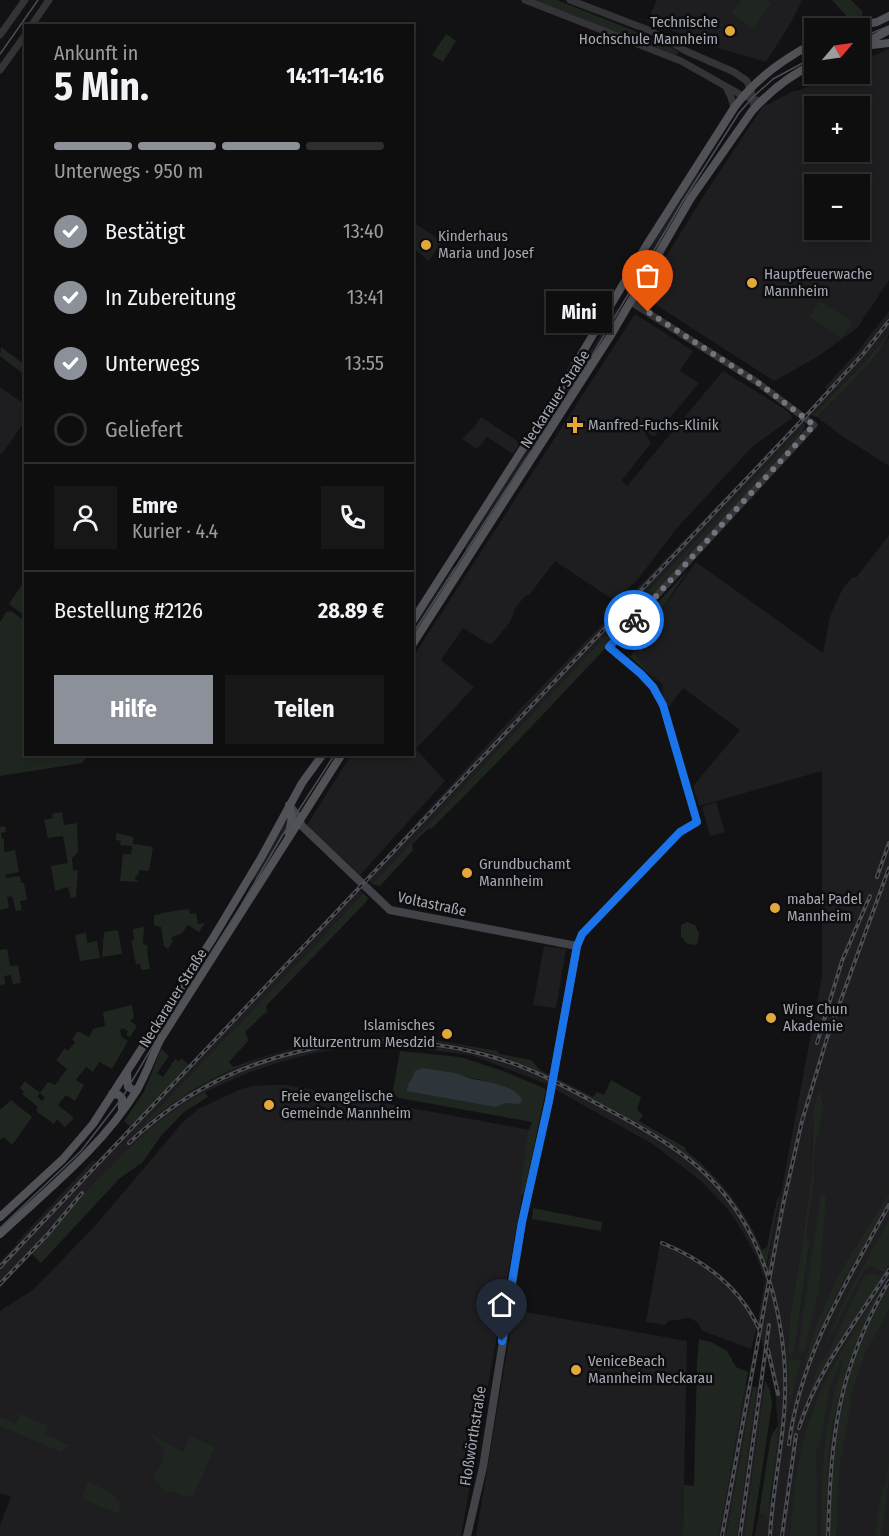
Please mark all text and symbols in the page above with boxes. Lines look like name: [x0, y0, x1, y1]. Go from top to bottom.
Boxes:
place label: Technische Hochschule Mannheim: [579, 13, 718, 48]
north arrow: [804, 18, 870, 84]
map controls: [804, 18, 870, 240]
marker: Technische Hochschule Mannheim: [723, 24, 737, 38]
text: Ankunft in: [54, 41, 138, 65]
text: 14:11–14:16: [286, 62, 384, 89]
text: 5 Min.: [54, 64, 149, 110]
button: +: [804, 96, 870, 162]
text: Unterwegs · 950 m: [54, 159, 203, 183]
button: −: [804, 174, 870, 240]
icon: check: [54, 215, 87, 248]
text: Bestätigt: [105, 218, 185, 245]
text: 13:40: [343, 219, 384, 243]
place label: Kinderhaus Maria und Josef: [438, 227, 535, 262]
marker: Kinderhaus Maria und Josef: [419, 238, 433, 252]
pin: [622, 250, 673, 312]
icon: bag: [631, 259, 664, 292]
place label: Hauptfeuerwache Mannheim: [764, 265, 872, 300]
marker: Hauptfeuerwache Mannheim: [745, 276, 759, 290]
icon: check: [54, 281, 87, 314]
text: In Zubereitung: [105, 284, 236, 311]
text: 13:41: [347, 285, 384, 309]
callout: Mini: [546, 291, 612, 333]
text: Mini: [561, 300, 597, 324]
icon: check: [54, 347, 87, 380]
street label: Neckarauer Straße: [517, 347, 593, 451]
text: Unterwegs: [105, 350, 200, 377]
text: 13:55: [345, 351, 384, 375]
text: Geliefert: [105, 416, 183, 443]
marker: Manfred-Fuchs-Klinik: [566, 416, 584, 434]
place label: Manfred-Fuchs-Klinik: [588, 416, 719, 434]
button: person: [54, 486, 117, 549]
button: phone: [321, 486, 384, 549]
text: Emre: [132, 492, 178, 519]
text: Kurier · 4.4: [132, 519, 218, 543]
courier: [604, 590, 664, 650]
text: Bestellung #2126: [54, 597, 203, 624]
text: 28.89 €: [318, 597, 384, 624]
icon: bike: [618, 604, 651, 637]
button: Hilfe: [54, 675, 213, 744]
button: Teilen: [225, 675, 384, 744]
place label: Grundbuchamt Mannheim: [479, 855, 571, 890]
marker: Grundbuchamt Mannheim: [460, 866, 474, 880]
street label: Voltastraße: [396, 888, 468, 920]
place label: maba! Padel Mannheim: [787, 890, 862, 925]
marker: maba! Padel Mannheim: [768, 901, 782, 915]
street label: Neckarauer Straße: [135, 945, 211, 1051]
place label: Wing Chun Akademie: [783, 1000, 848, 1035]
marker: Wing Chun Akademie: [764, 1011, 778, 1025]
place label: Islamisches Kulturzentrum Mesdzid: [293, 1016, 435, 1051]
marker: Islamisches Kulturzentrum Mesdzid: [440, 1027, 454, 1041]
place label: Freie evangelische Gemeinde Mannheim: [281, 1087, 411, 1122]
marker: Freie evangelische Gemeinde Mannheim: [262, 1098, 276, 1112]
pin: [476, 1279, 527, 1341]
icon: home: [485, 1288, 518, 1321]
place label: VeniceBeach Mannheim Neckarau: [588, 1352, 713, 1387]
marker: VeniceBeach Mannheim Neckarau: [569, 1363, 583, 1377]
street label: Floßwörthstraße: [456, 1385, 490, 1487]

